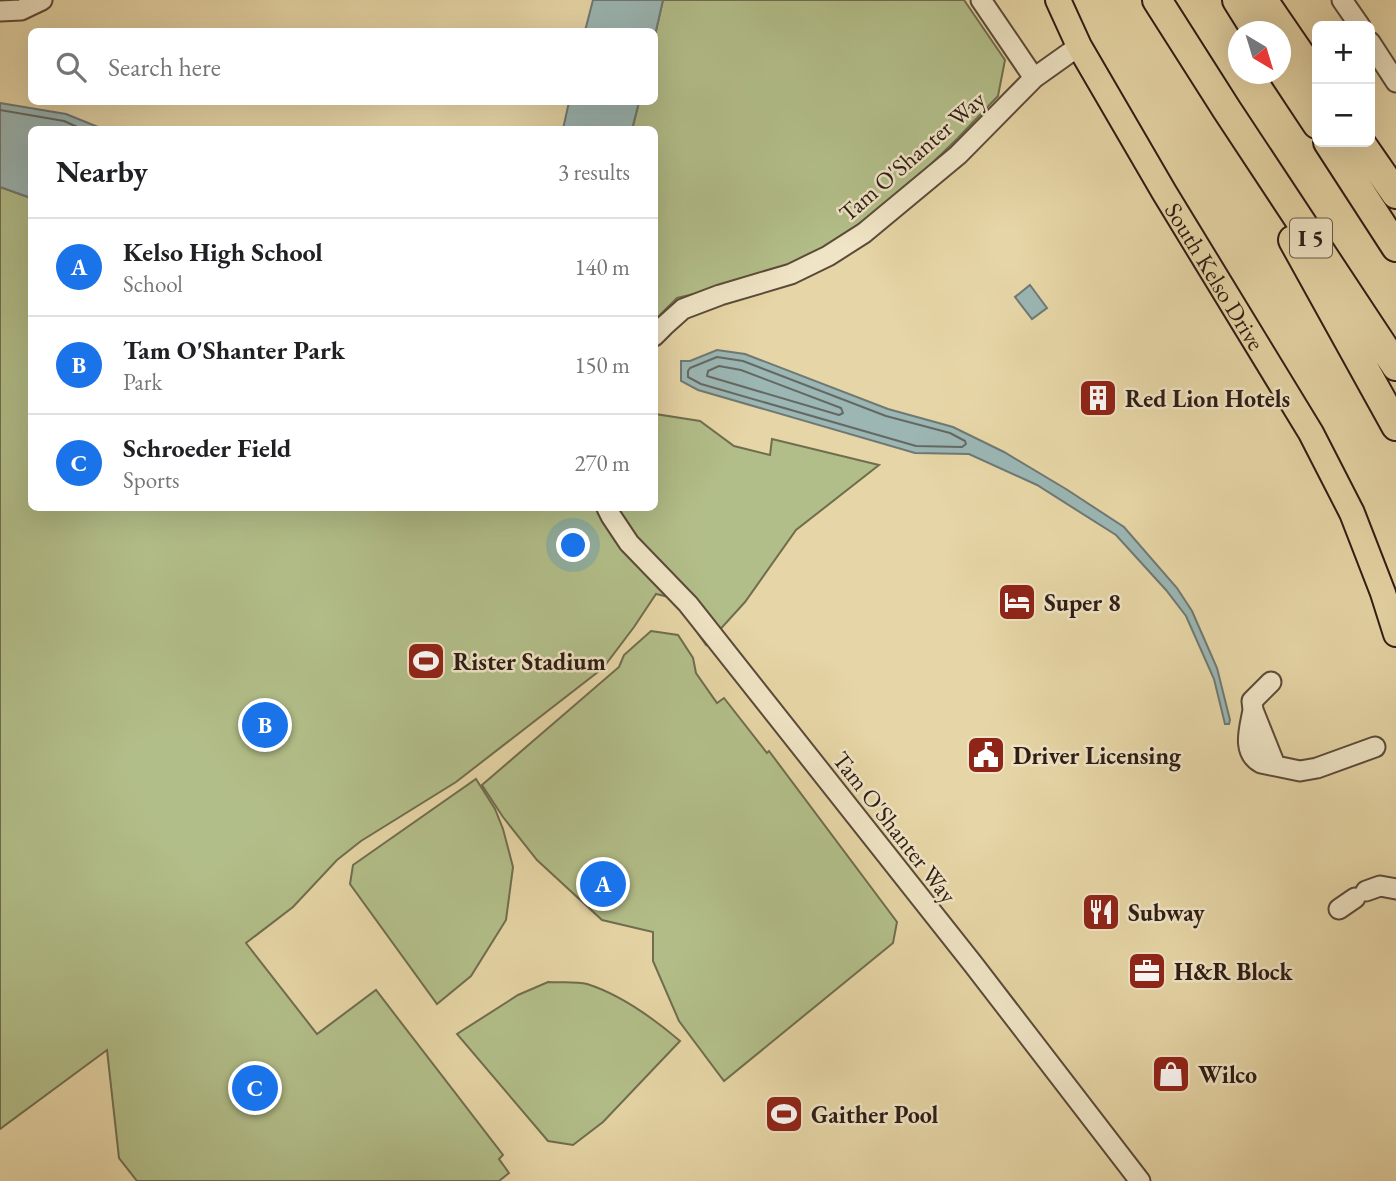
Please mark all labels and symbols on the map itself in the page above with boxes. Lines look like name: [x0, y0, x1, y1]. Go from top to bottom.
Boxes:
north arrow: [1228, 21, 1291, 84]
street label: Tam O'Shanter Way: [832, 83, 992, 228]
street label: South Kelso Drive: [1158, 196, 1272, 356]
road number: I 5: [1290, 218, 1332, 258]
building icon: Red Lion Hotels: [1077, 377, 1119, 419]
place label: Red Lion Hotels: [1125, 383, 1290, 414]
your location: [556, 528, 590, 562]
hotel icon: Super 8: [996, 581, 1038, 623]
place label: Super 8: [1044, 587, 1121, 618]
sports icon: Rister Stadium: [405, 640, 447, 682]
place label: Rister Stadium: [453, 646, 606, 677]
pin: B: [242, 699, 288, 751]
public building icon: Driver Licensing: [965, 734, 1007, 776]
place label: Driver Licensing: [1013, 740, 1182, 772]
street label: Tam O'Shanter Way: [826, 745, 964, 910]
pin: A: [580, 858, 626, 910]
restaurant icon: Subway: [1080, 891, 1122, 933]
place label: Subway: [1128, 897, 1205, 929]
office icon: H&R Block: [1126, 950, 1168, 992]
place label: H&R Block: [1174, 956, 1294, 987]
shop icon: Wilco: [1150, 1053, 1192, 1095]
place label: Wilco: [1198, 1059, 1257, 1090]
pin: C: [232, 1062, 278, 1114]
sports icon: Gaither Pool: [763, 1093, 805, 1135]
place label: Gaither Pool: [811, 1099, 939, 1130]

